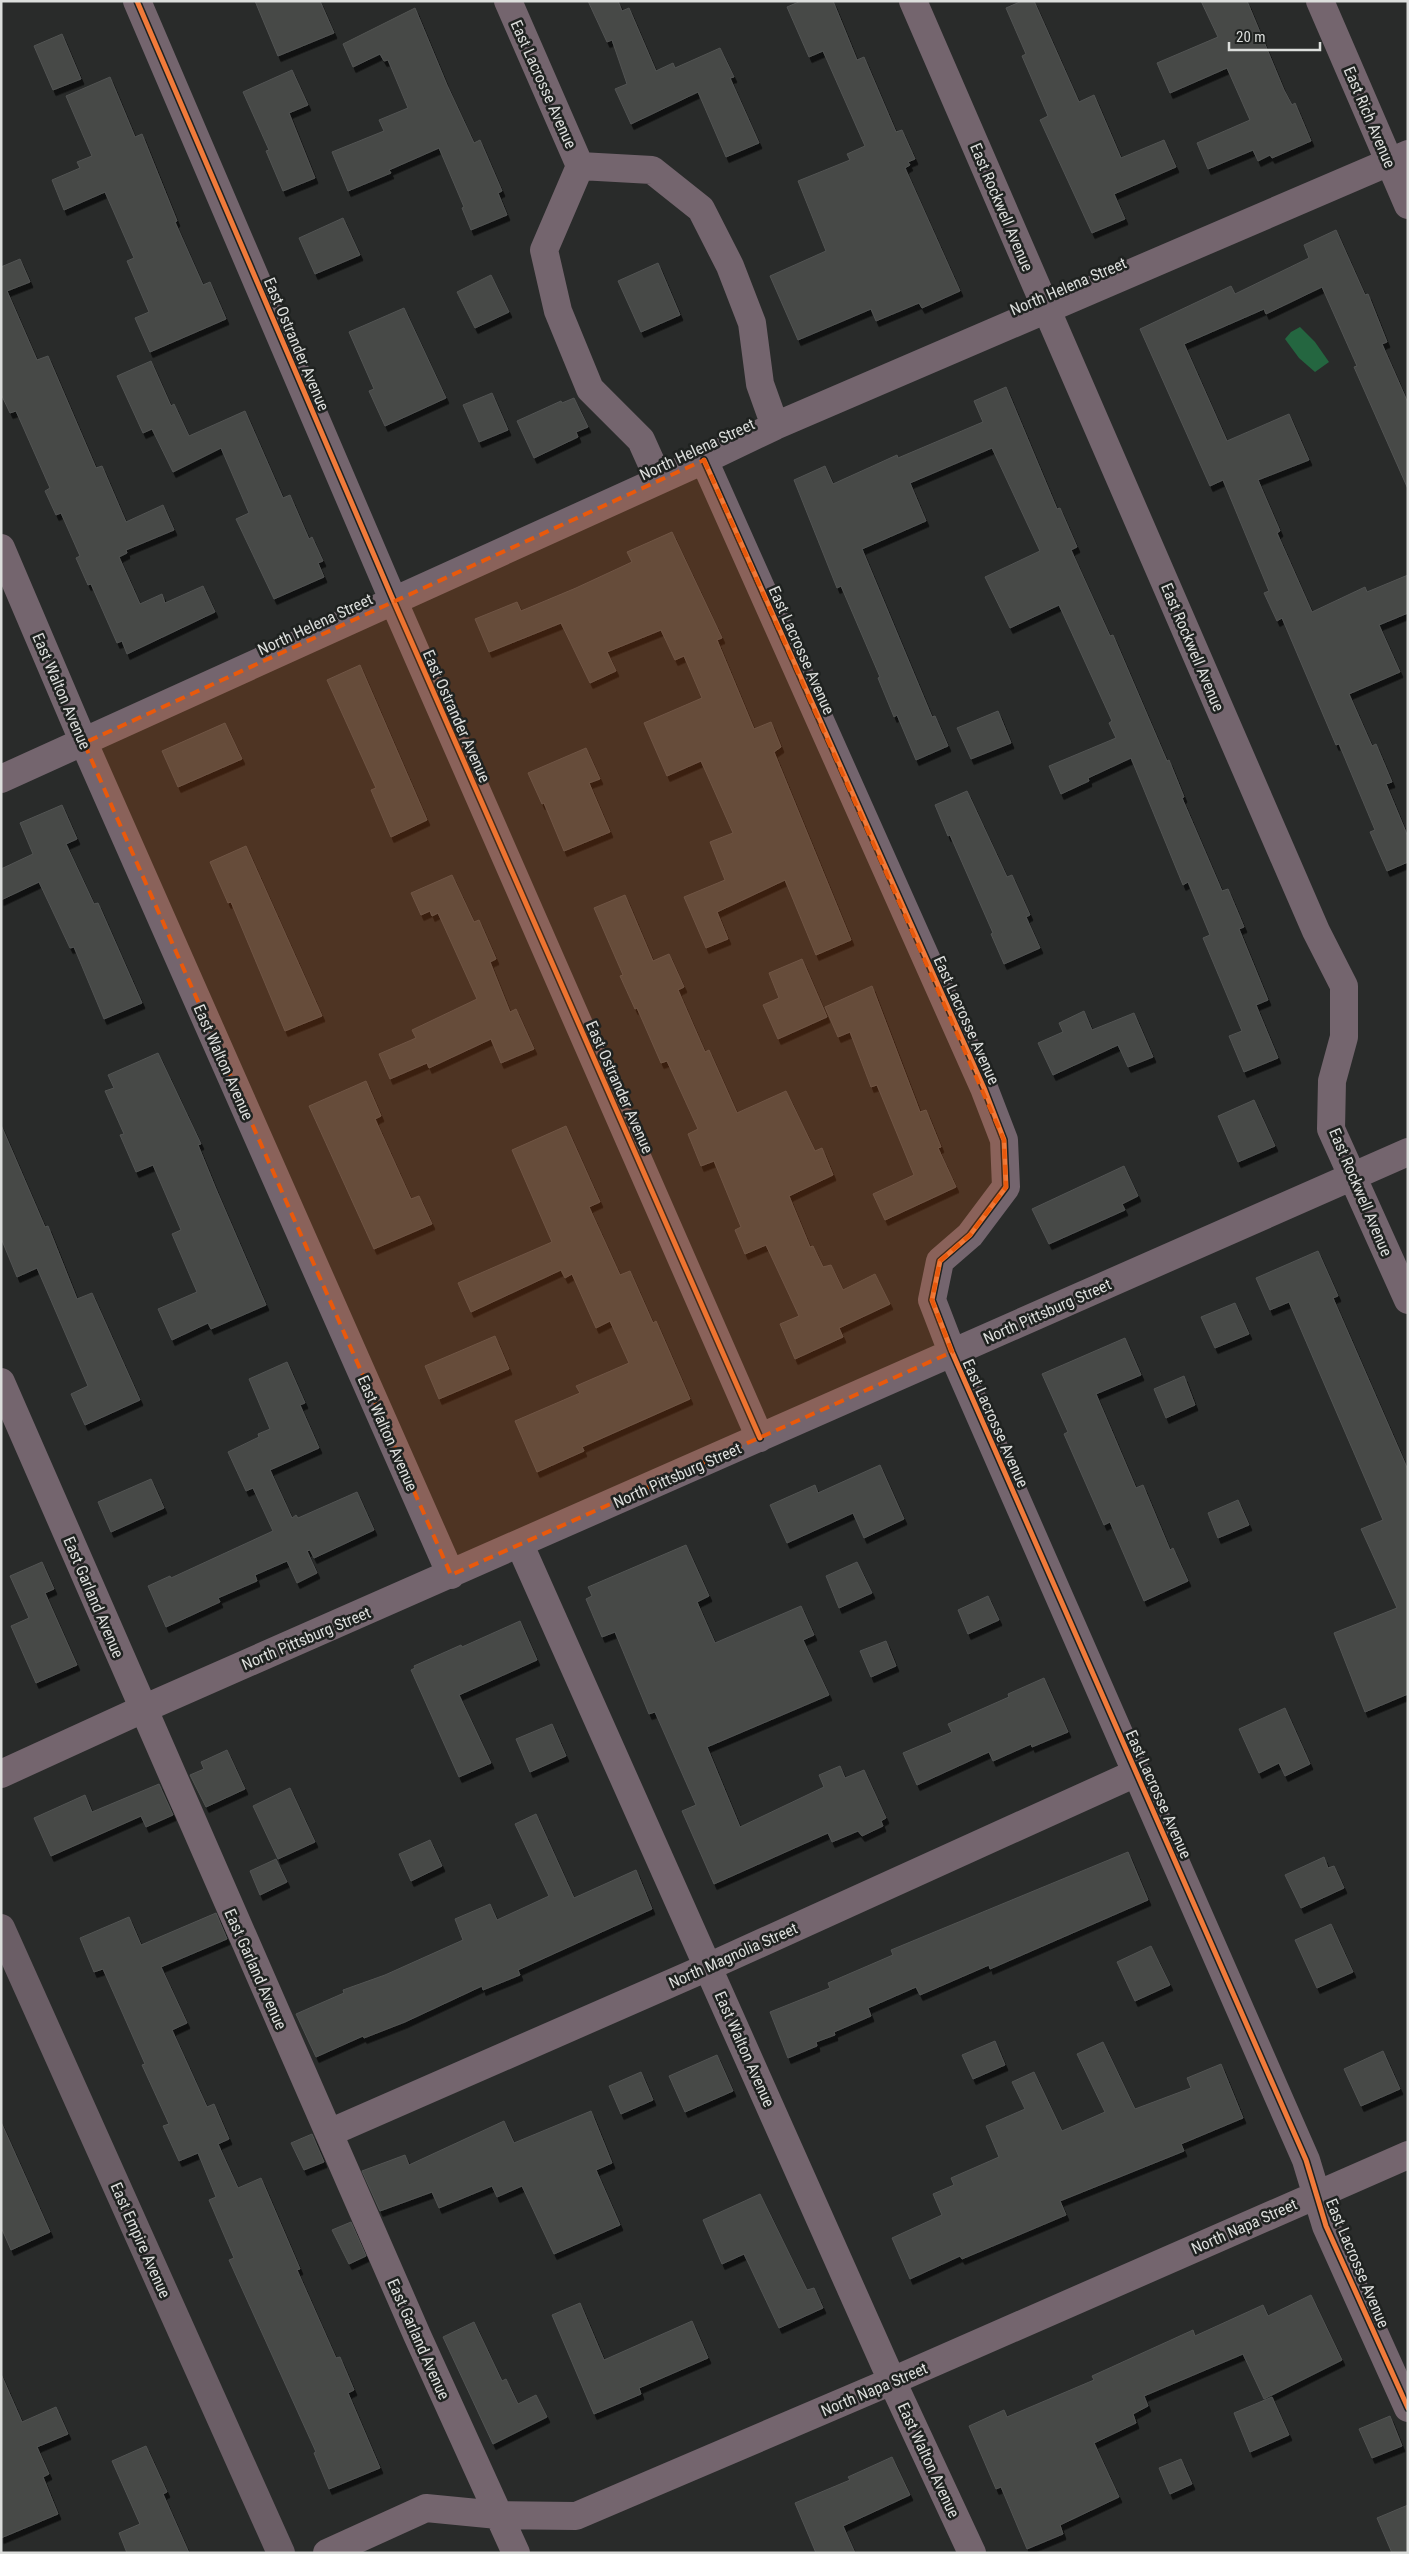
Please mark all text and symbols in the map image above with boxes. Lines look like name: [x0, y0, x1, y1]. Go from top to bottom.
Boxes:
street label: East Lacrosse Avenue: [507, 17, 580, 151]
scale bar: [1229, 20, 1320, 52]
text: 20 m: [1236, 28, 1266, 46]
street label: East Rich Avenue: [1340, 64, 1399, 171]
street label: East Rockwell Avenue: [966, 140, 1037, 274]
street label: North Helena Street: [1007, 253, 1129, 320]
street label: East Ostrander Avenue: [260, 275, 333, 414]
street label: North Helena Street: [637, 414, 758, 484]
street label: East Rockwell Avenue: [1157, 580, 1228, 714]
street label: East Lacrosse Avenue: [765, 583, 838, 717]
street label: North Helena Street: [255, 589, 376, 659]
street label: East Walton Avenue: [28, 630, 95, 752]
street label: East Ostrander Avenue: [419, 647, 494, 785]
street label: East Lacrosse Avenue: [930, 953, 1003, 1087]
street label: East Walton Avenue: [190, 1001, 258, 1123]
street label: East Ostrander Avenue: [582, 1018, 657, 1156]
street label: East Rockwell Avenue: [1325, 1125, 1396, 1259]
street label: North Pittsburg Street: [980, 1275, 1114, 1348]
street label: East Lacrosse Avenue: [959, 1356, 1032, 1490]
street label: East Walton Avenue: [354, 1372, 422, 1494]
street label: North Pittsburg Street: [610, 1439, 744, 1512]
street label: East Garland Avenue: [59, 1534, 128, 1661]
street label: North Pittsburg Street: [239, 1603, 374, 1674]
street label: East Lacrosse Avenue: [1122, 1727, 1195, 1861]
street label: East Garland Avenue: [220, 1906, 291, 2032]
street label: North Magnolia Street: [666, 1918, 801, 1992]
street label: East Walton Avenue: [711, 1988, 779, 2110]
street label: East Empire Avenue: [106, 2179, 175, 2301]
street label: North Napa Street: [1188, 2195, 1300, 2258]
street label: East Lacrosse Avenue: [1322, 2196, 1393, 2331]
street label: East Garland Avenue: [383, 2276, 454, 2402]
street label: North Napa Street: [818, 2358, 930, 2420]
street label: East Walton Avenue: [894, 2400, 964, 2521]

